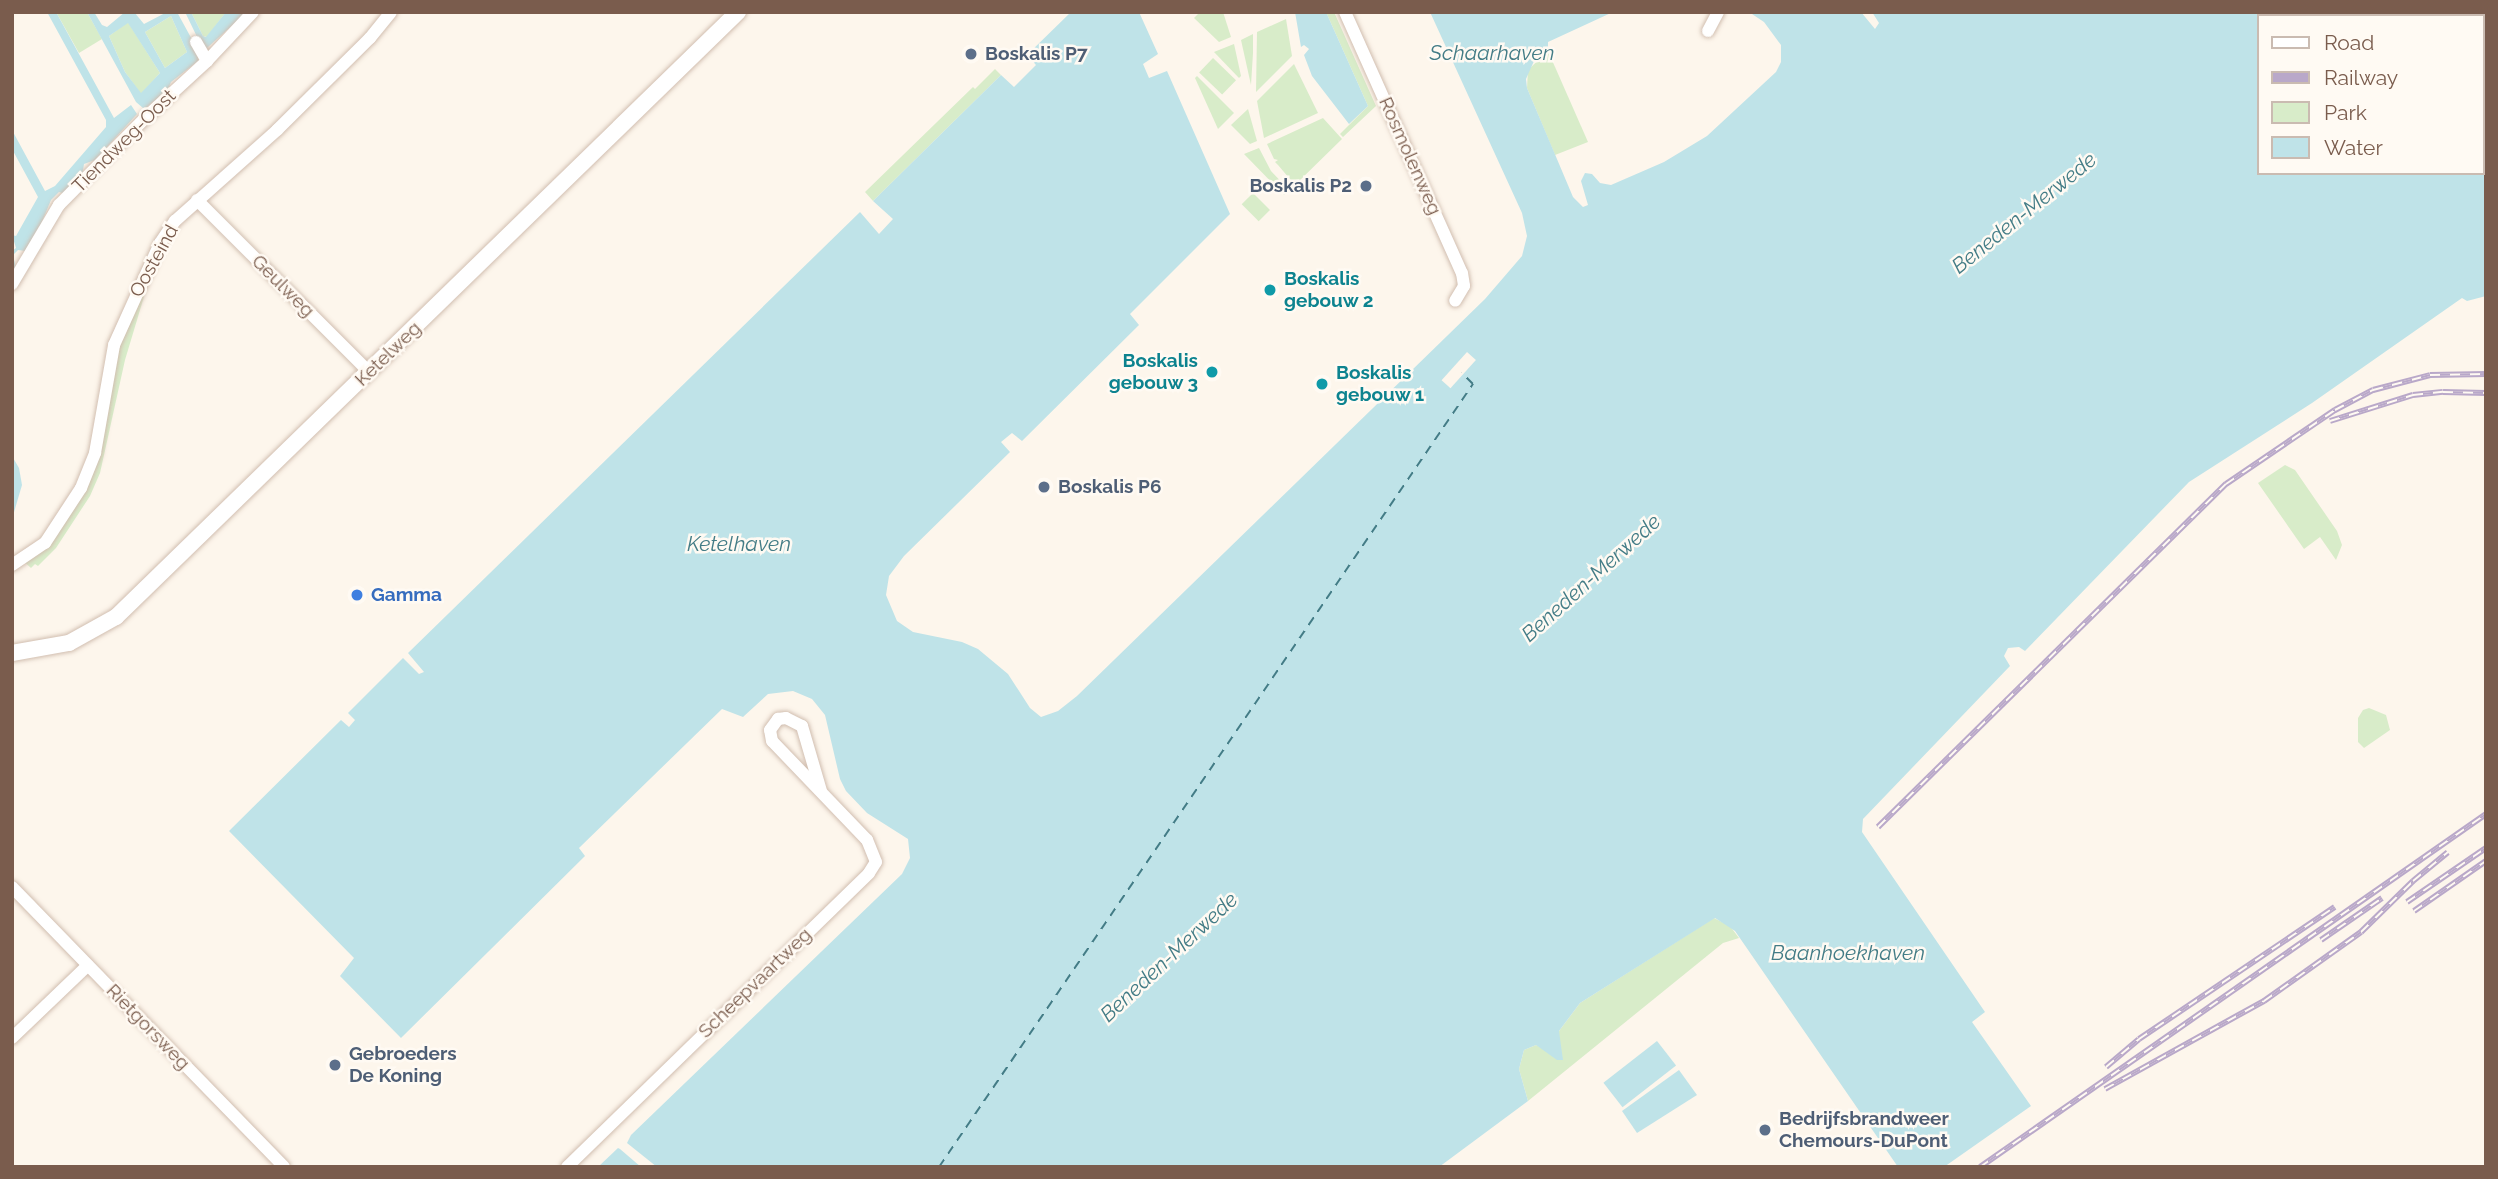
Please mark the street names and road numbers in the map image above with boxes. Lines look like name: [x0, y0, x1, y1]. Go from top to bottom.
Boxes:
street label: Tiendweg-Oost: [68, 85, 180, 197]
street label: Rosmolenweg: [1374, 94, 1446, 218]
street label: Oosteind: [125, 221, 183, 301]
street label: Geulweg: [247, 250, 319, 322]
street label: Ketelweg: [350, 317, 426, 391]
street label: Scheepvaartweg: [694, 923, 816, 1043]
street label: Rietgorsweg: [101, 979, 195, 1075]

